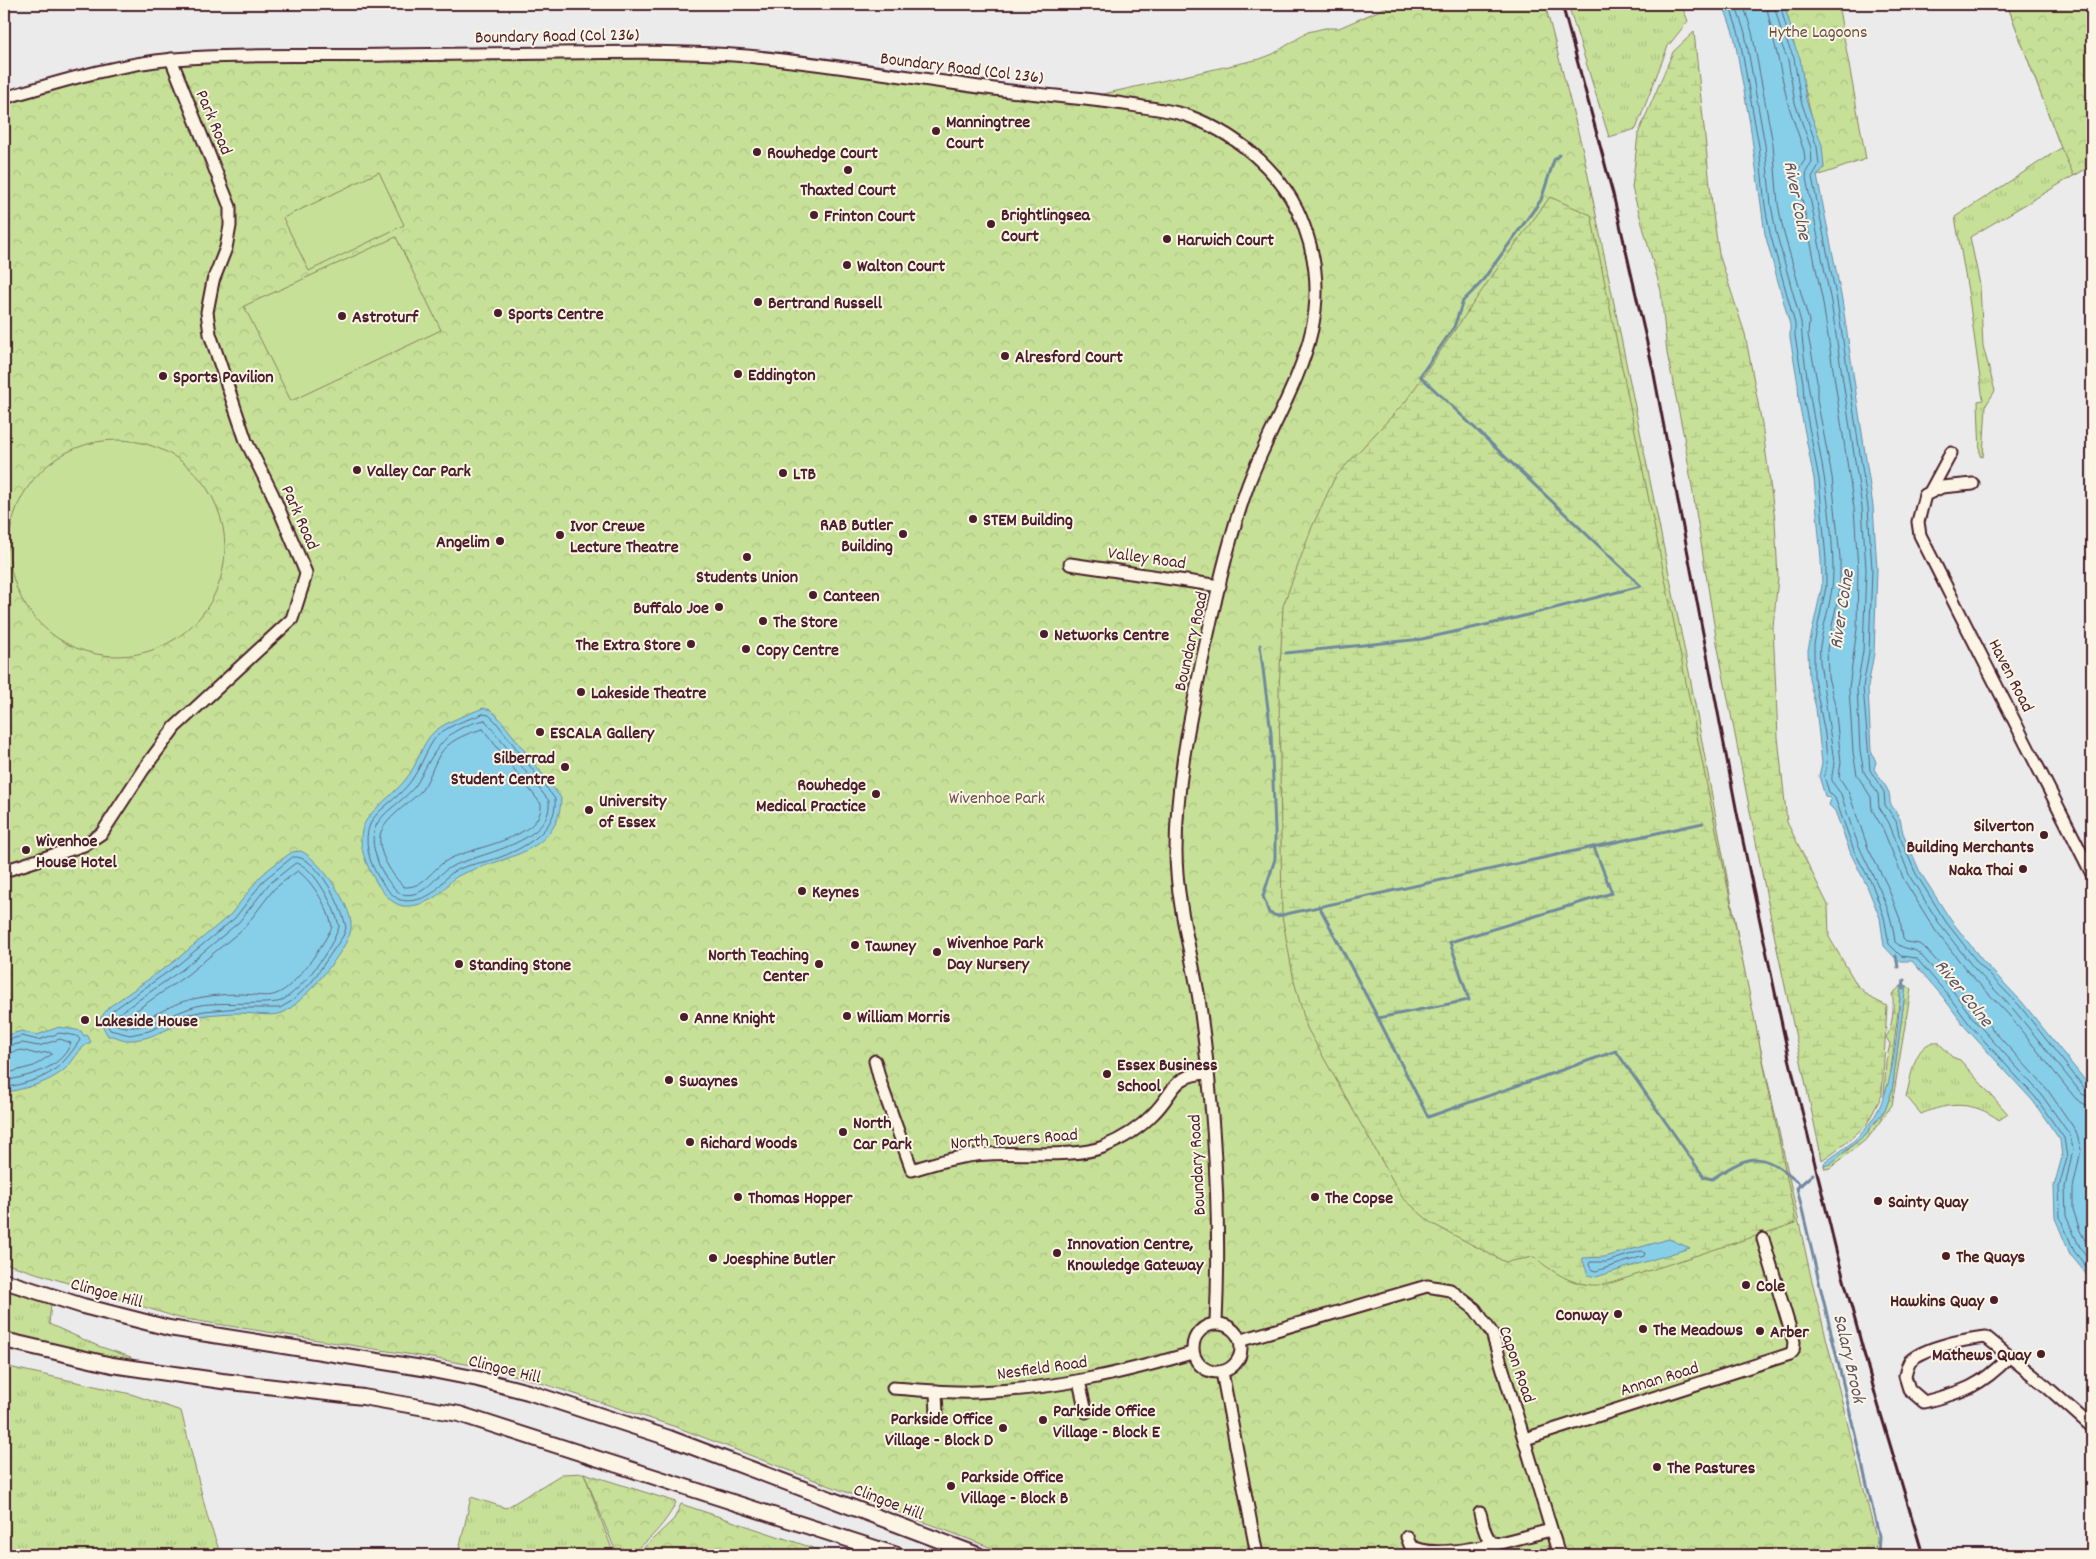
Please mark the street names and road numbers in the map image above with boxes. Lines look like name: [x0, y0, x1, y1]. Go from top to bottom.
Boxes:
street label: Boundary Road (Col 236): [475, 24, 639, 51]
street label: Boundary Road (Col 236): [879, 47, 1045, 92]
street label: Park Road: [188, 87, 238, 159]
street label: Park Road: [273, 482, 324, 554]
street label: Valley Road: [1106, 542, 1187, 577]
street label: Boundary Road: [1169, 589, 1216, 694]
street label: Haven Road: [1981, 635, 2039, 717]
street label: Boundary Road: [1183, 1114, 1214, 1216]
street label: North Towers Road: [950, 1124, 1079, 1157]
street label: Clingoe Hill: [67, 1273, 146, 1316]
street label: Capon Road: [1491, 1323, 1540, 1407]
street label: Clingoe Hill: [466, 1349, 544, 1392]
street label: Nesfield Road: [995, 1351, 1089, 1388]
street label: Annan Road: [1617, 1357, 1702, 1404]
street label: Clingoe Hill: [849, 1478, 928, 1528]

